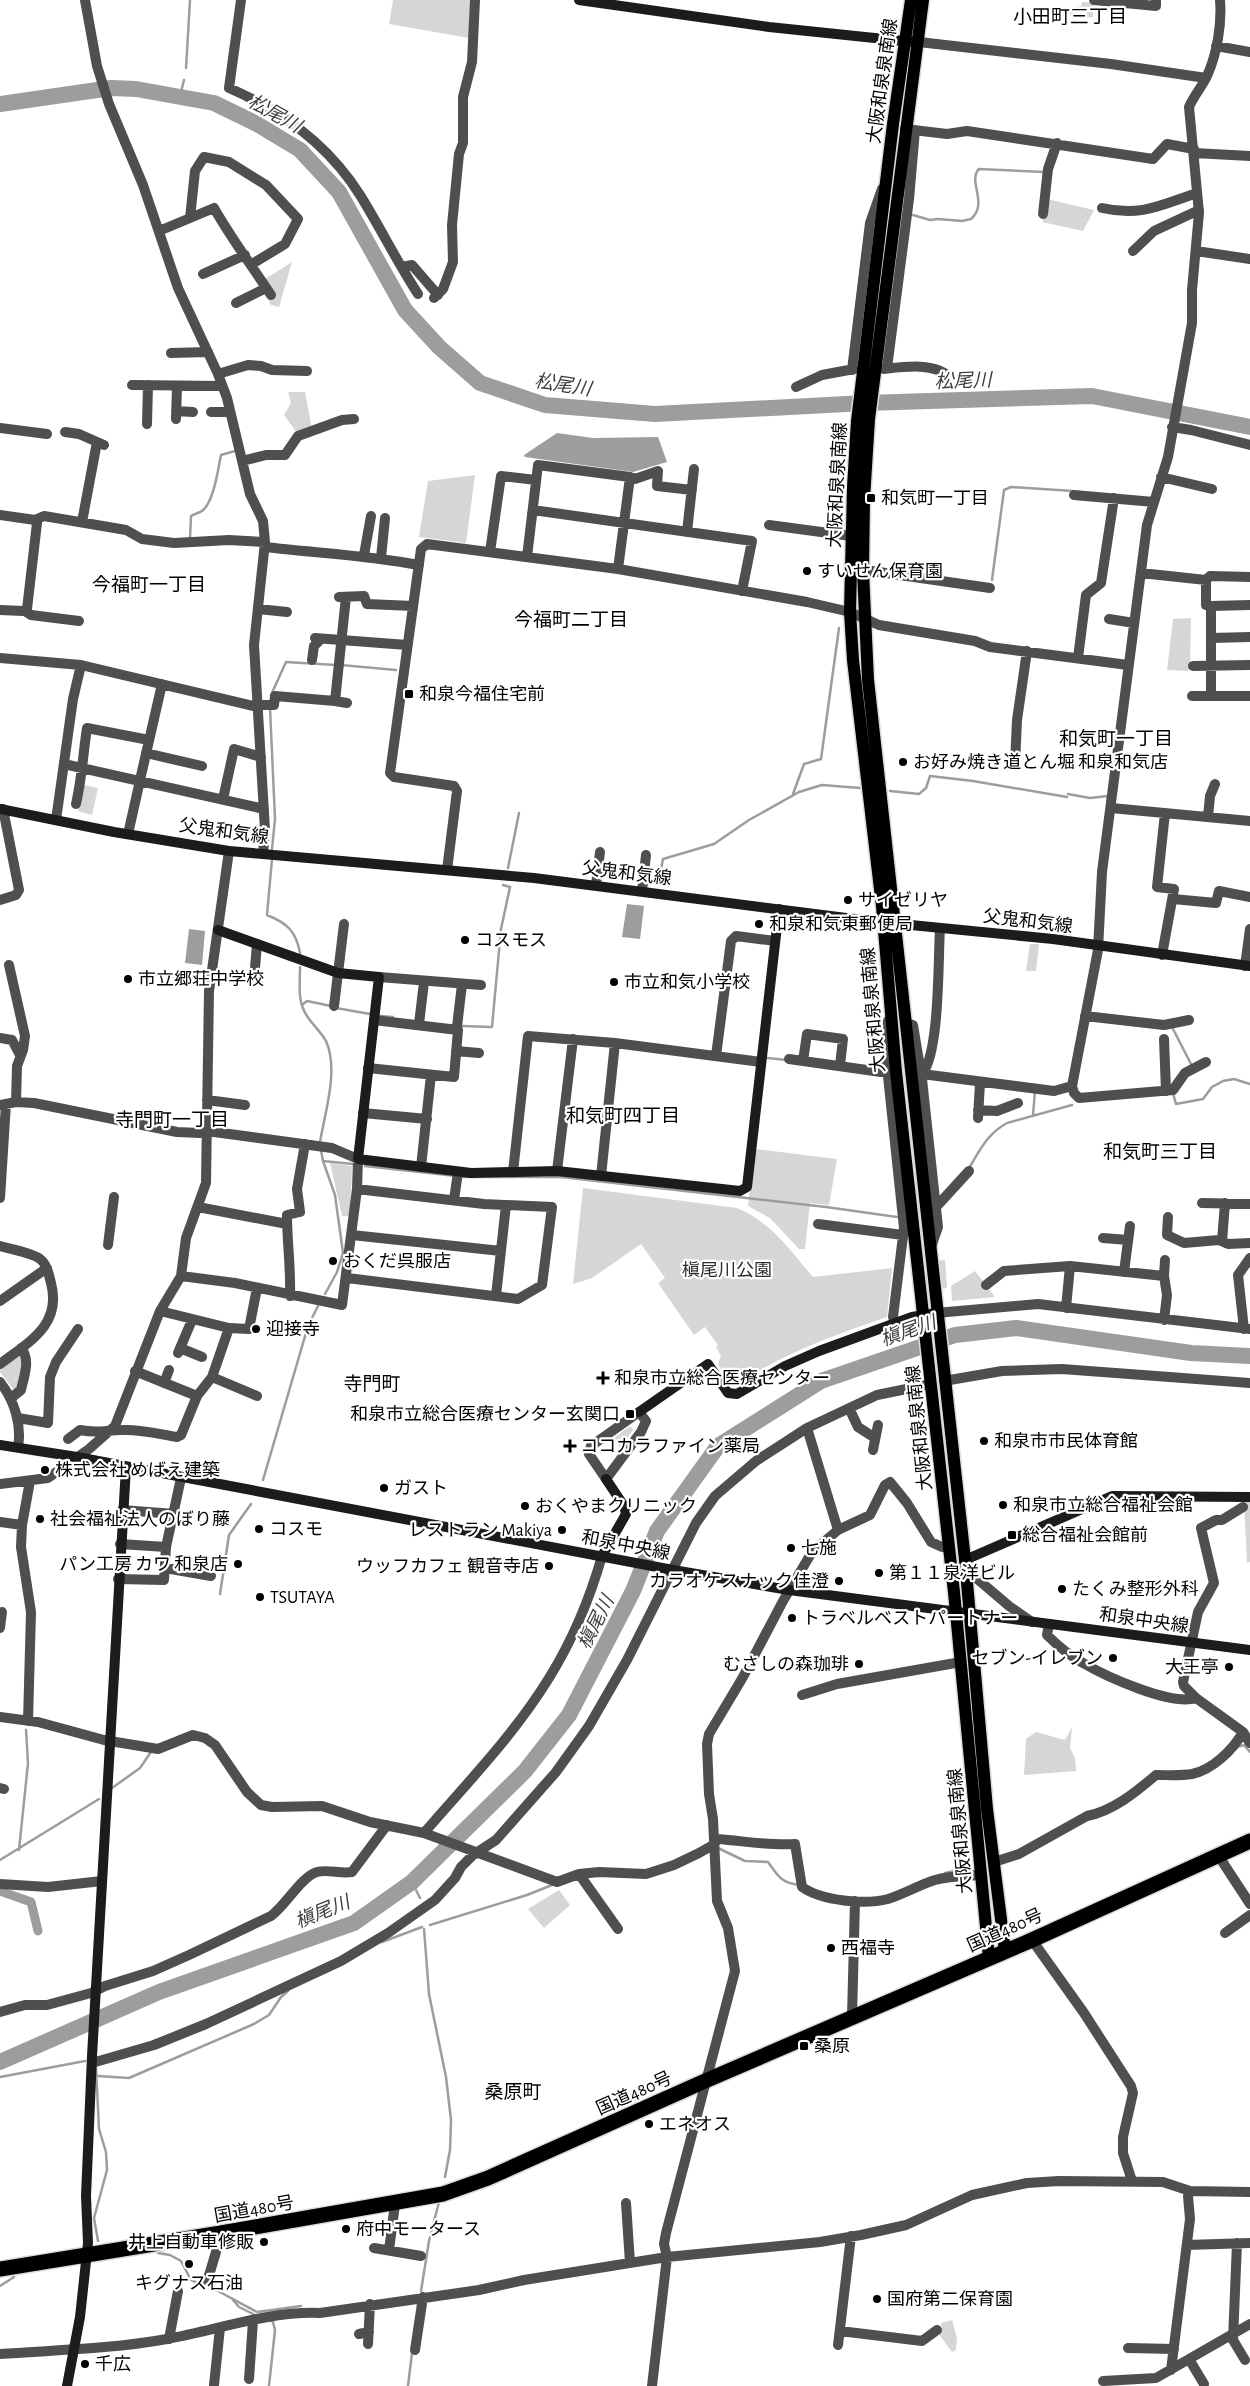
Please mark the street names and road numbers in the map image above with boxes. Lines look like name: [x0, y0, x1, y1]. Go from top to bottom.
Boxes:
street label: 大阪和泉泉南線: [863, 17, 901, 145]
street label: 大阪和泉泉南線: [824, 422, 850, 548]
street label: 父鬼和気線: [178, 815, 270, 847]
street label: 父鬼和気線: [581, 858, 673, 888]
street label: 父鬼和気線: [982, 906, 1074, 936]
street label: 大阪和泉泉南線: [858, 946, 888, 1074]
street label: 大阪和泉泉南線: [902, 1364, 936, 1492]
street label: 和泉中央線: [580, 1527, 672, 1563]
street label: 和泉中央線: [1098, 1604, 1190, 1636]
street label: 大阪和泉泉南線: [945, 1767, 975, 1895]
street label: 国道480号: [964, 1904, 1046, 1956]
street label: 国道480号: [593, 2067, 675, 2119]
street label: 国道480号: [213, 2192, 295, 2226]

